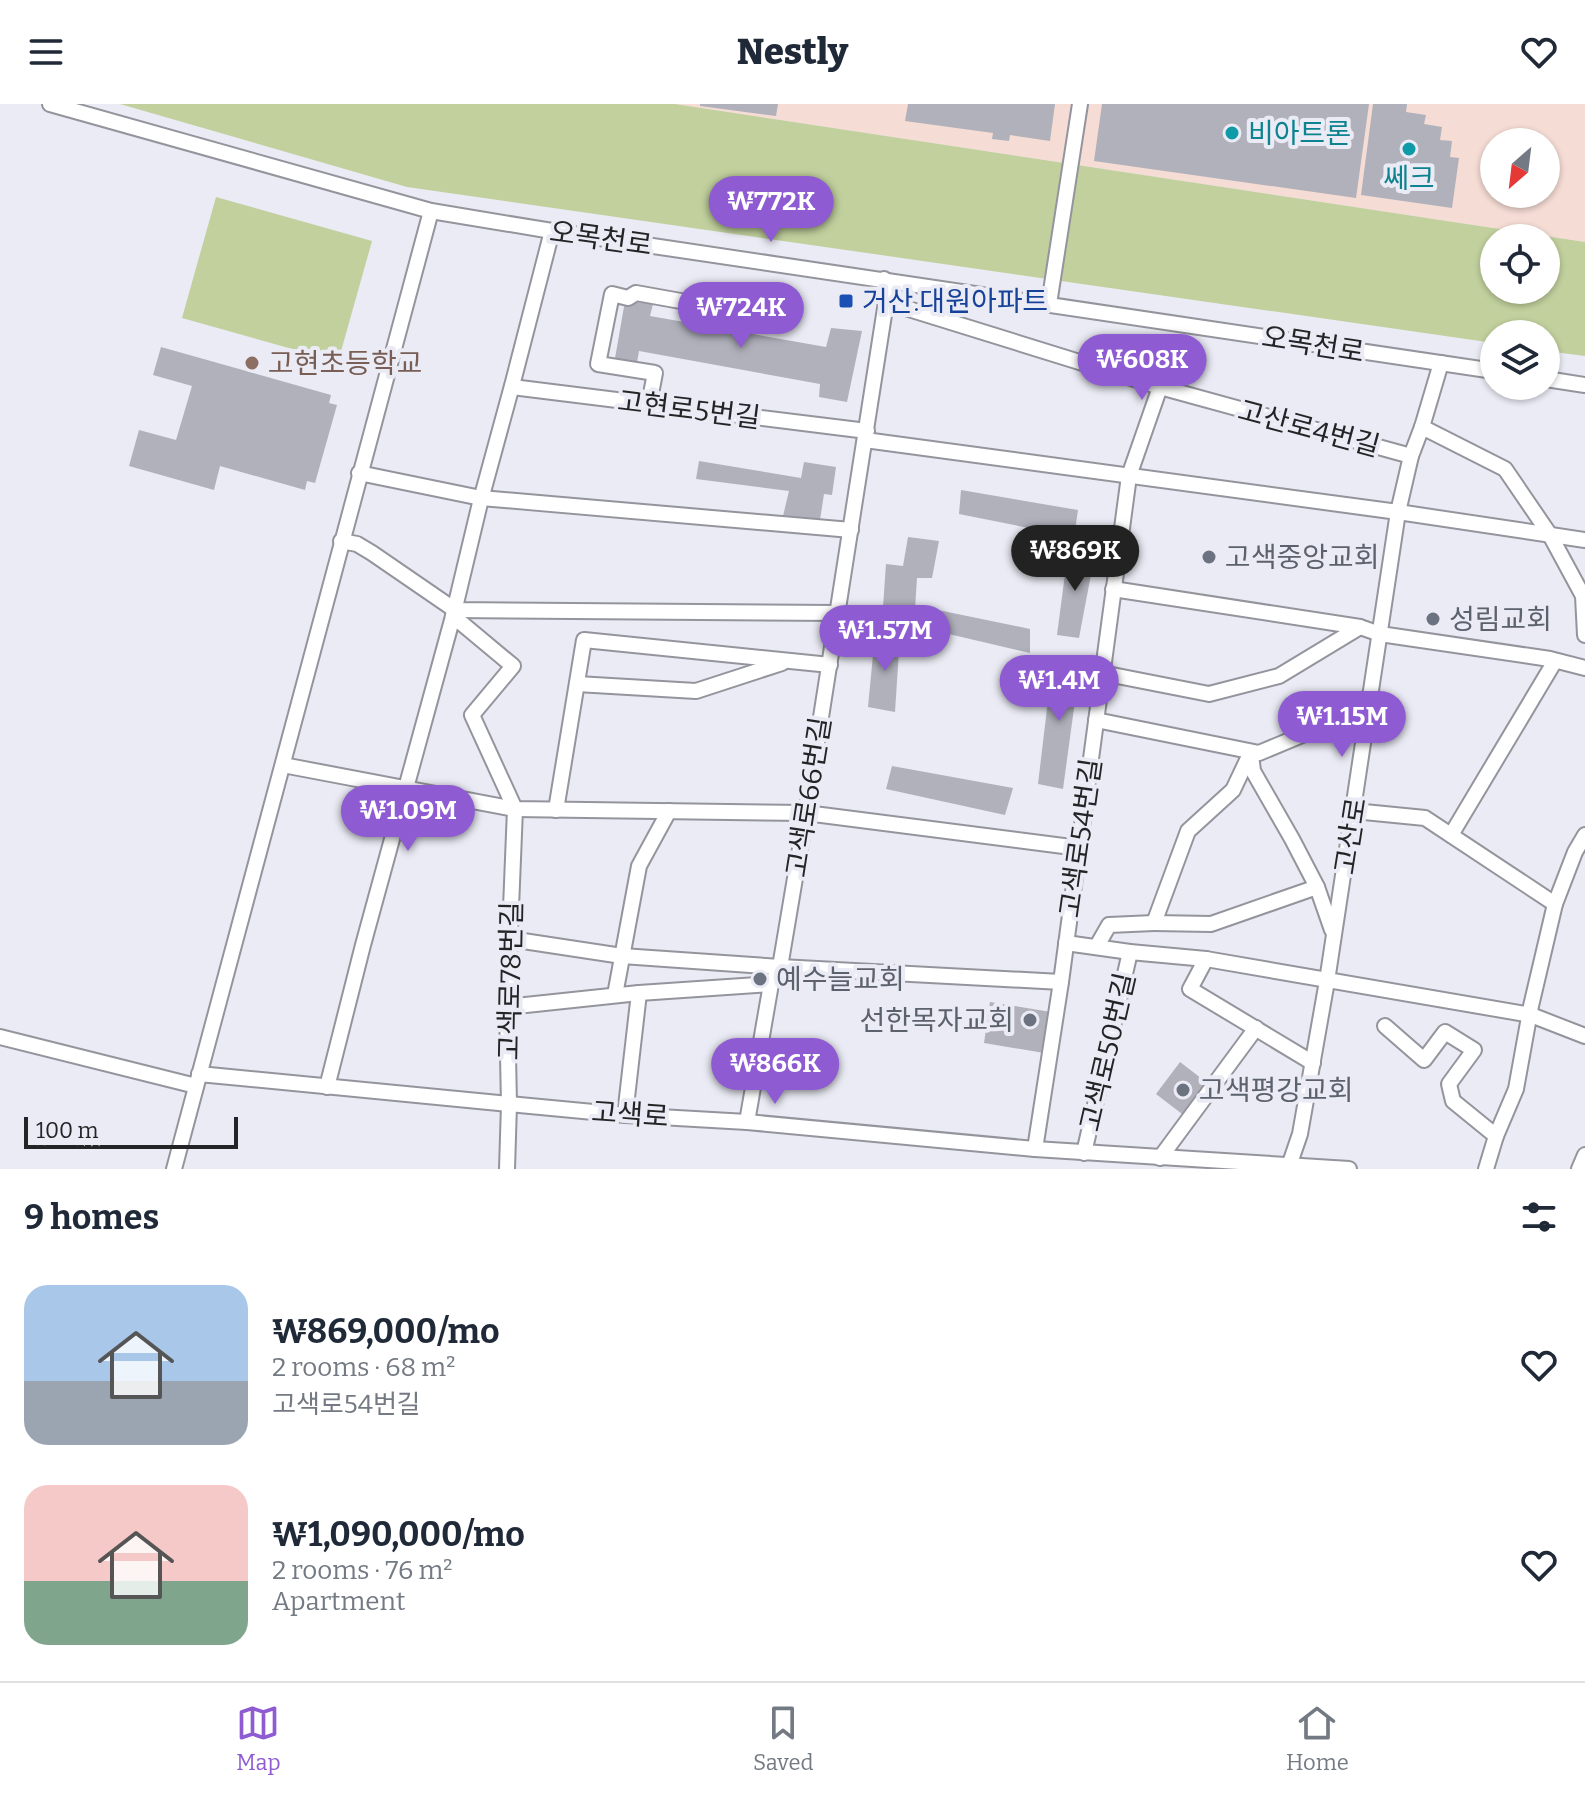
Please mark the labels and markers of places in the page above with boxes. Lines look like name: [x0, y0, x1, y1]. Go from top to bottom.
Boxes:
place label: 비아트론: [1248, 117, 1351, 150]
marker: 비아트론: [1223, 124, 1241, 142]
marker: 쎄크: [1400, 140, 1418, 158]
place label: 쎄크: [1383, 162, 1435, 195]
pin: ₩772K: [715, 176, 827, 244]
pin: ₩724K: [685, 282, 797, 350]
place label: 거산.대원아파트: [862, 285, 1048, 318]
marker: 거산.대원아파트: [837, 292, 855, 310]
pin: ₩608K: [1086, 334, 1198, 402]
place label: 고현초등학교: [268, 347, 423, 380]
marker: 고현초등학교: [243, 354, 261, 372]
pin: ₩869K: [1019, 525, 1131, 593]
place label: 고색중앙교회: [1225, 541, 1380, 574]
marker: 고색중앙교회: [1200, 548, 1218, 566]
place label: 성림교회: [1449, 603, 1552, 636]
pin: ₩1.57M: [820, 605, 950, 673]
marker: 성림교회: [1424, 610, 1442, 628]
pin: ₩1.4M: [1003, 655, 1115, 723]
pin: ₩1.15M: [1277, 691, 1407, 759]
pin: ₩1.09M: [343, 785, 473, 853]
place label: 예수늘교회: [776, 963, 905, 996]
marker: 예수늘교회: [751, 970, 769, 988]
place label: 선한목자교회: [859, 1004, 1014, 1037]
marker: 선한목자교회: [1021, 1011, 1039, 1029]
pin: ₩866K: [719, 1038, 831, 1106]
place label: 고색평강교회: [1199, 1074, 1354, 1107]
marker: 고색평강교회: [1174, 1081, 1192, 1099]

